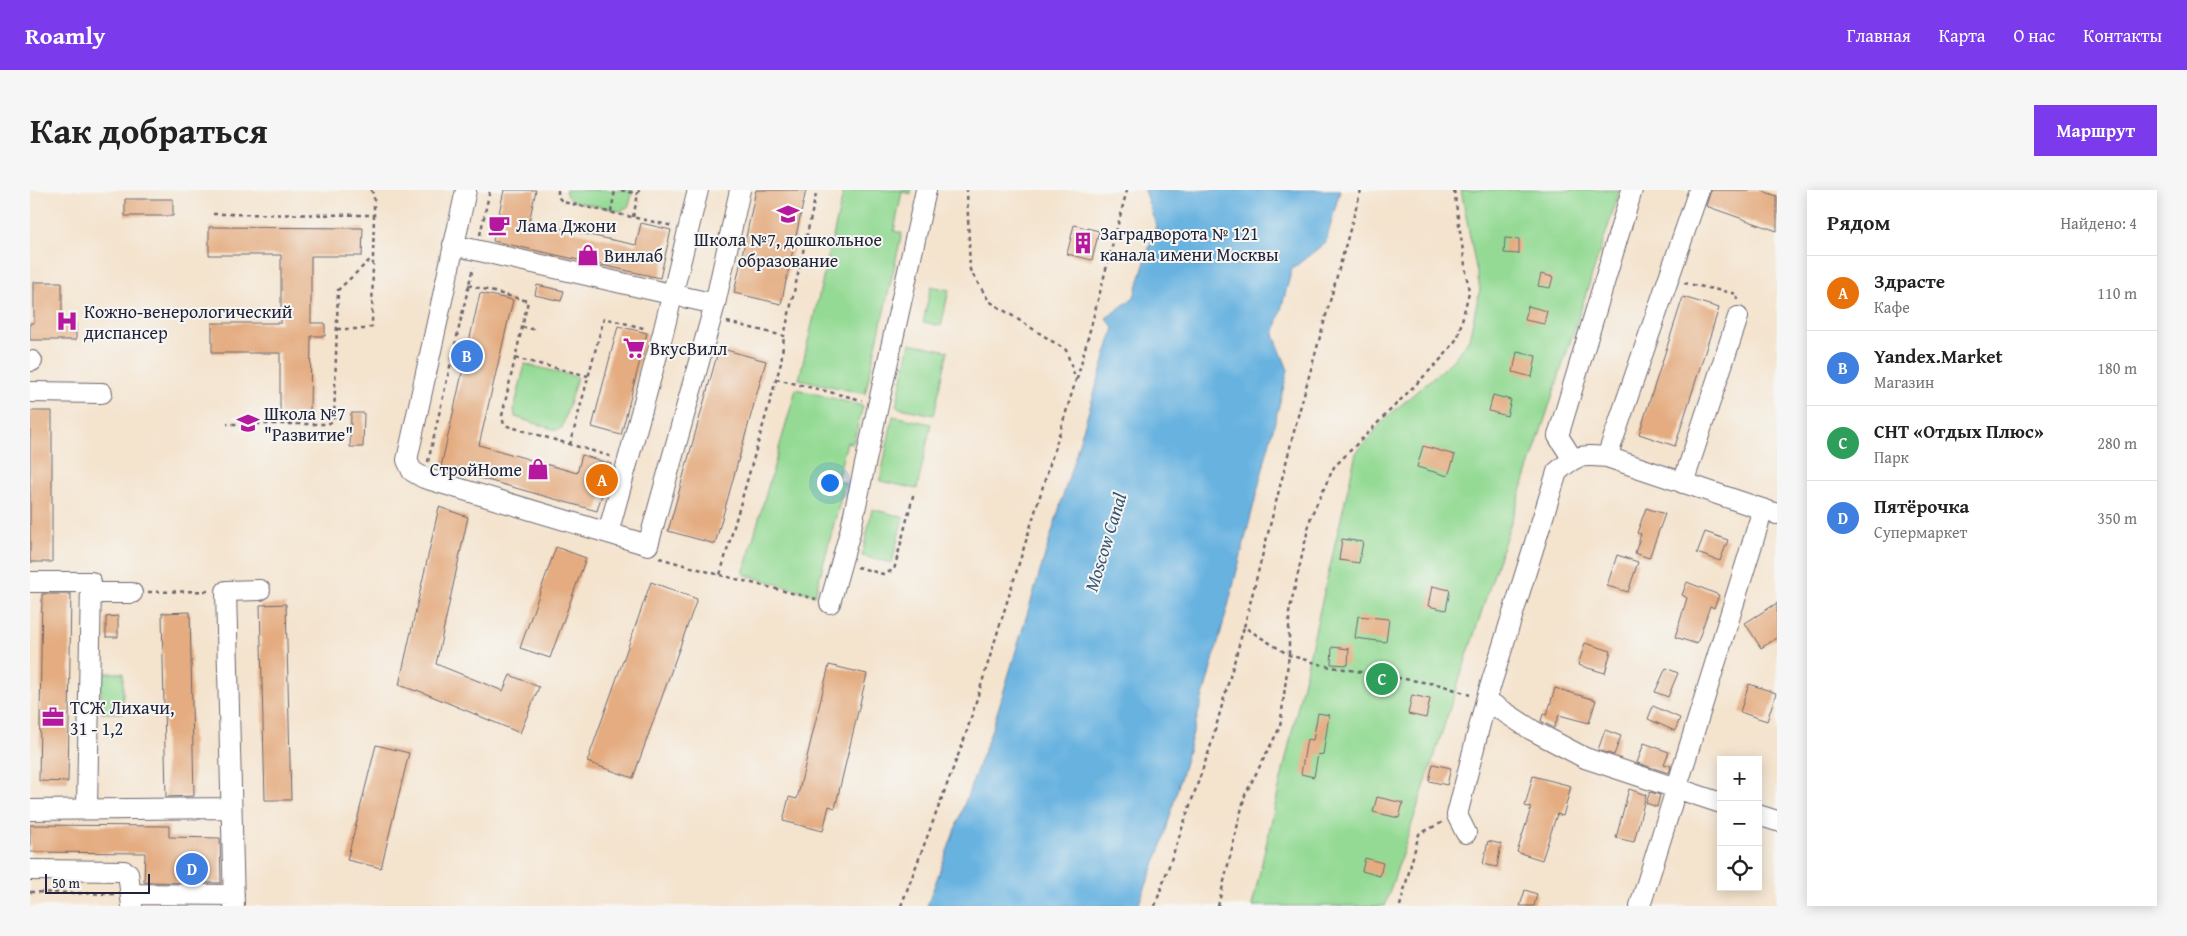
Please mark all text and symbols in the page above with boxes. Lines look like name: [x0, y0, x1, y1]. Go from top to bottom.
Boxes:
text: Roamly: [25, 18, 105, 53]
text: Главная: [1847, 22, 1911, 49]
text: Карта: [1939, 22, 1985, 49]
text: О нас: [2013, 22, 2055, 49]
text: Контакты: [2083, 22, 2162, 49]
text: Как добраться: [30, 105, 268, 156]
button: Маршрут: [2034, 105, 2157, 156]
school or university icon: Школа №7, дошкольное образование: [775, 201, 801, 227]
text: Рядом: [1827, 207, 1890, 238]
text: Найдено: 4: [2060, 211, 2137, 235]
cafe icon: Лама Джони: [486, 212, 512, 238]
place label: Лама Джони: [516, 212, 617, 239]
place label: Заградворота № 121 канала имени Москвы: [1100, 220, 1279, 268]
place label: Школа №7, дошкольное образование: [694, 226, 882, 274]
building icon: Заградворота № 121 канала имени Москвы: [1070, 230, 1096, 256]
shop icon: Винлаб: [575, 242, 601, 268]
place label: Винлаб: [604, 242, 663, 269]
text: Здрасте: [1874, 267, 1945, 295]
text: A: [1838, 281, 1848, 305]
text: 110 m: [2097, 281, 2137, 305]
text: Кафе: [1874, 295, 1910, 319]
place label: Кожно-венерологический диспансер: [84, 298, 293, 346]
hospital icon: Кожно-венерологический диспансер: [54, 308, 80, 334]
supermarket icon: ВкусВилл: [621, 335, 647, 361]
place label: ВкусВилл: [650, 335, 728, 362]
pin: B: [451, 337, 483, 375]
text: Yandex.Market: [1874, 342, 2003, 370]
text: B: [1838, 356, 1848, 380]
text: 180 m: [2097, 356, 2137, 380]
text: Магазин: [1874, 370, 1934, 394]
place label: Школа №7 "Развитие": [264, 400, 353, 448]
school or university icon: Школа №7 "Развитие": [235, 410, 261, 436]
text: СНТ «Отдых Плюс»: [1874, 417, 2044, 445]
text: C: [1838, 431, 1848, 455]
text: 280 m: [2097, 431, 2137, 455]
text: Парк: [1874, 445, 1909, 469]
place label: СтройHome: [430, 456, 522, 483]
shop icon: СтройHome: [525, 456, 551, 482]
pin: A: [586, 461, 618, 499]
your location: [817, 470, 843, 496]
water label: Moscow Canal: [1077, 489, 1133, 595]
text: Пятёрочка: [1874, 492, 1969, 520]
text: D: [1838, 506, 1848, 530]
text: 350 m: [2097, 506, 2137, 530]
text: Супермаркет: [1874, 520, 1967, 544]
pin: C: [1366, 660, 1398, 698]
place label: ТСЖ Лихачи, 31 - 1,2: [70, 694, 174, 742]
office icon: ТСЖ Лихачи, 31 - 1,2: [40, 704, 66, 730]
map controls: [1717, 756, 1762, 891]
button: +: [1717, 756, 1762, 801]
button: −: [1717, 801, 1762, 846]
button: locate: [1717, 846, 1762, 891]
pin: D: [176, 850, 208, 888]
scale bar: [45, 871, 150, 894]
text: 50 m: [52, 873, 80, 893]

